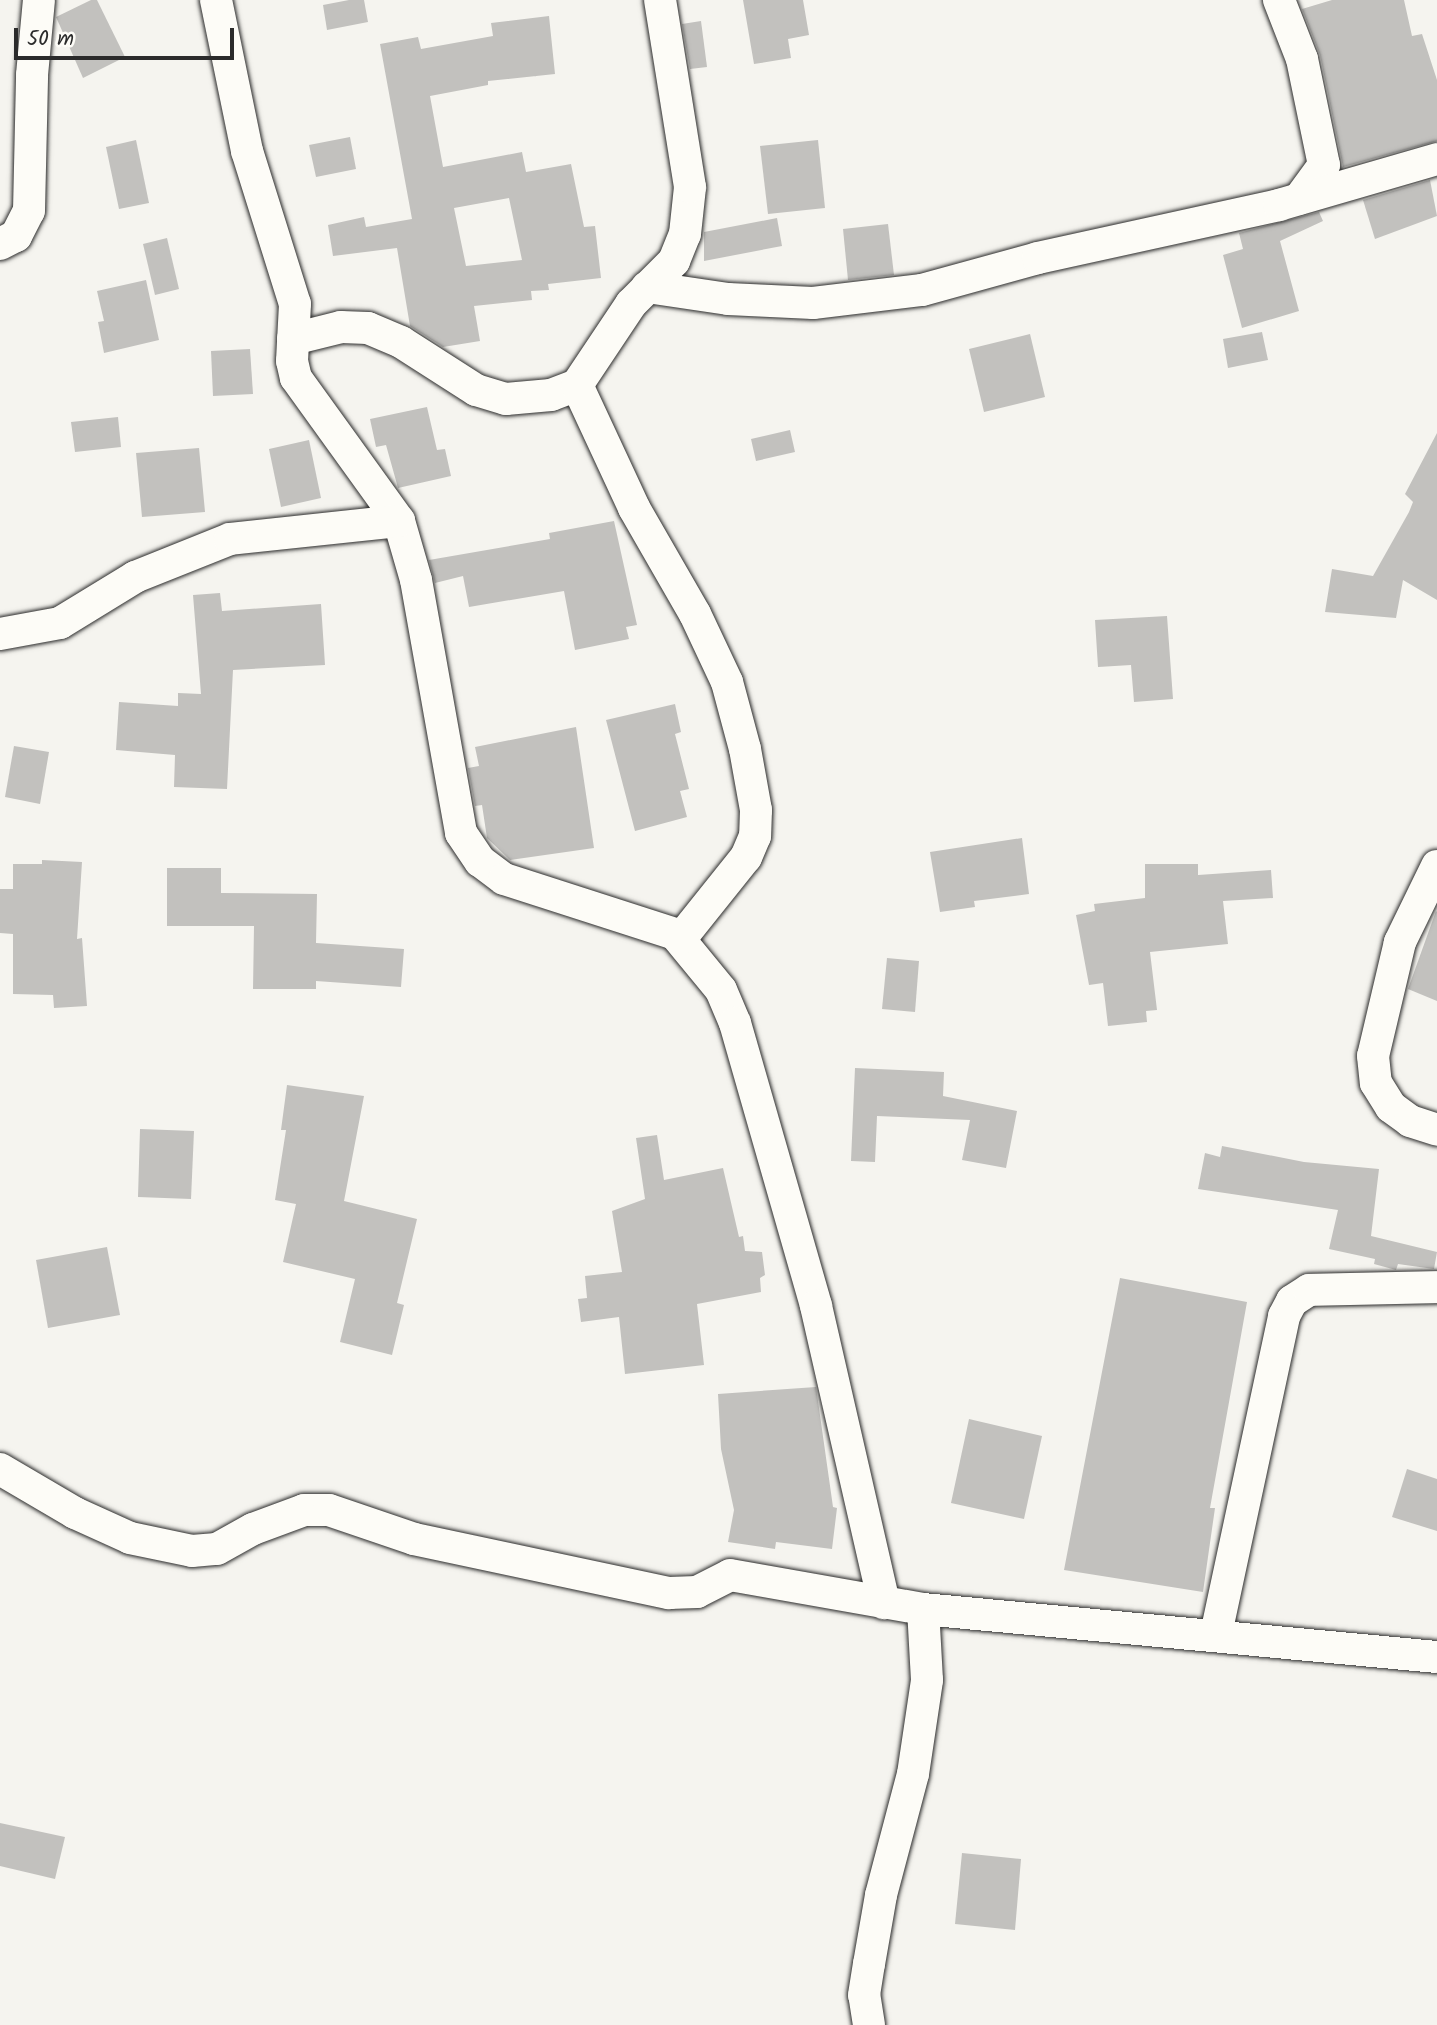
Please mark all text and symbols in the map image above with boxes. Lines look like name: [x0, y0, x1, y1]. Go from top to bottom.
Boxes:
scale bar: [18, 14, 238, 58]
text: 50 m: [27, 23, 74, 56]

